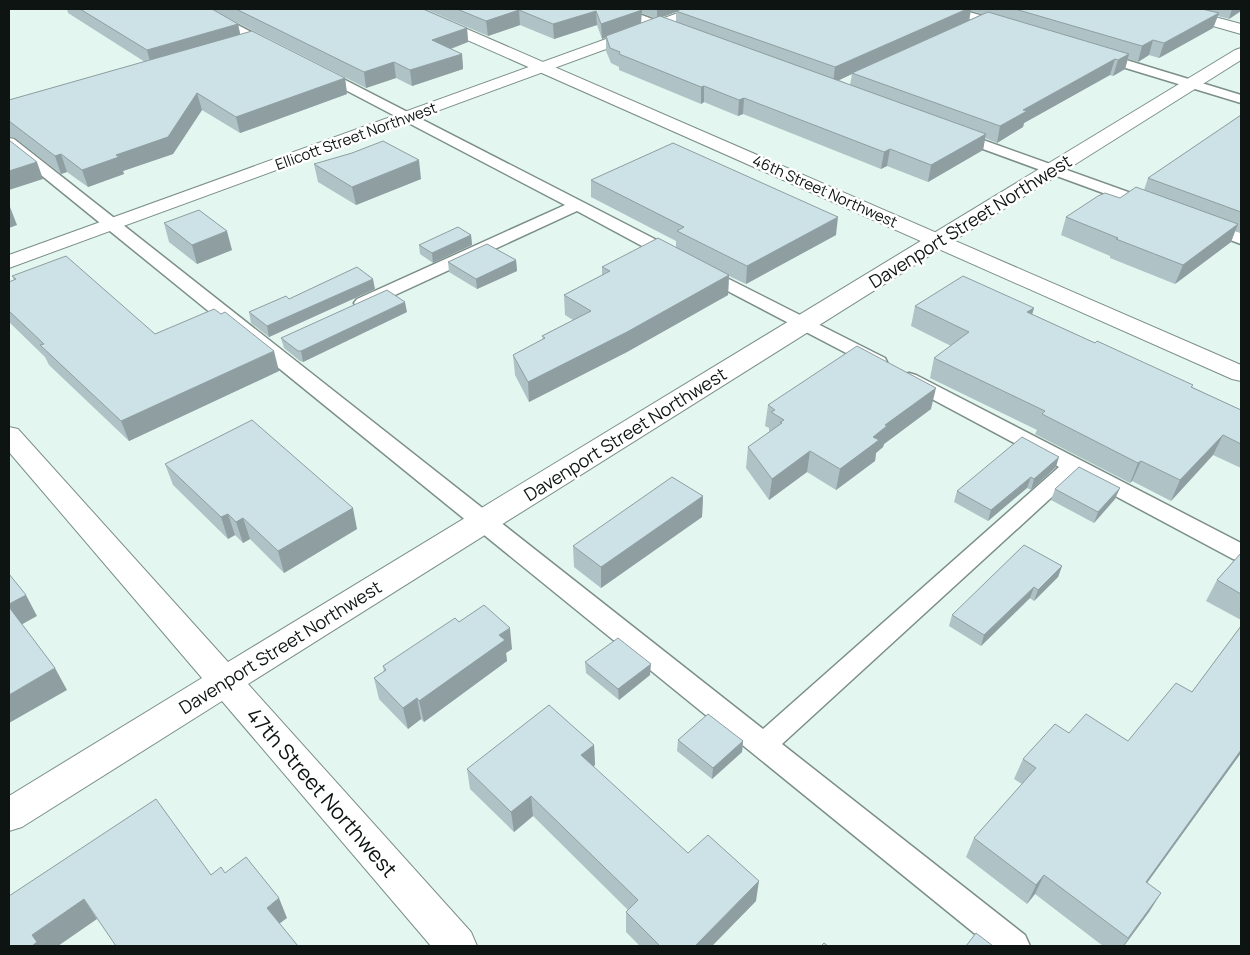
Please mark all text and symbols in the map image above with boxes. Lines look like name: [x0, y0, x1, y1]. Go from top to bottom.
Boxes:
street label: Ellicott Street Northwest: [272, 97, 440, 175]
street label: Davenport Street Northwest: [864, 149, 1076, 293]
street label: 46th Street Northwest: [749, 150, 901, 232]
street label: Davenport Street Northwest: [519, 362, 731, 506]
street label: Davenport Street Northwest: [174, 575, 386, 719]
street label: 47th Street Northwest: [240, 701, 404, 883]

